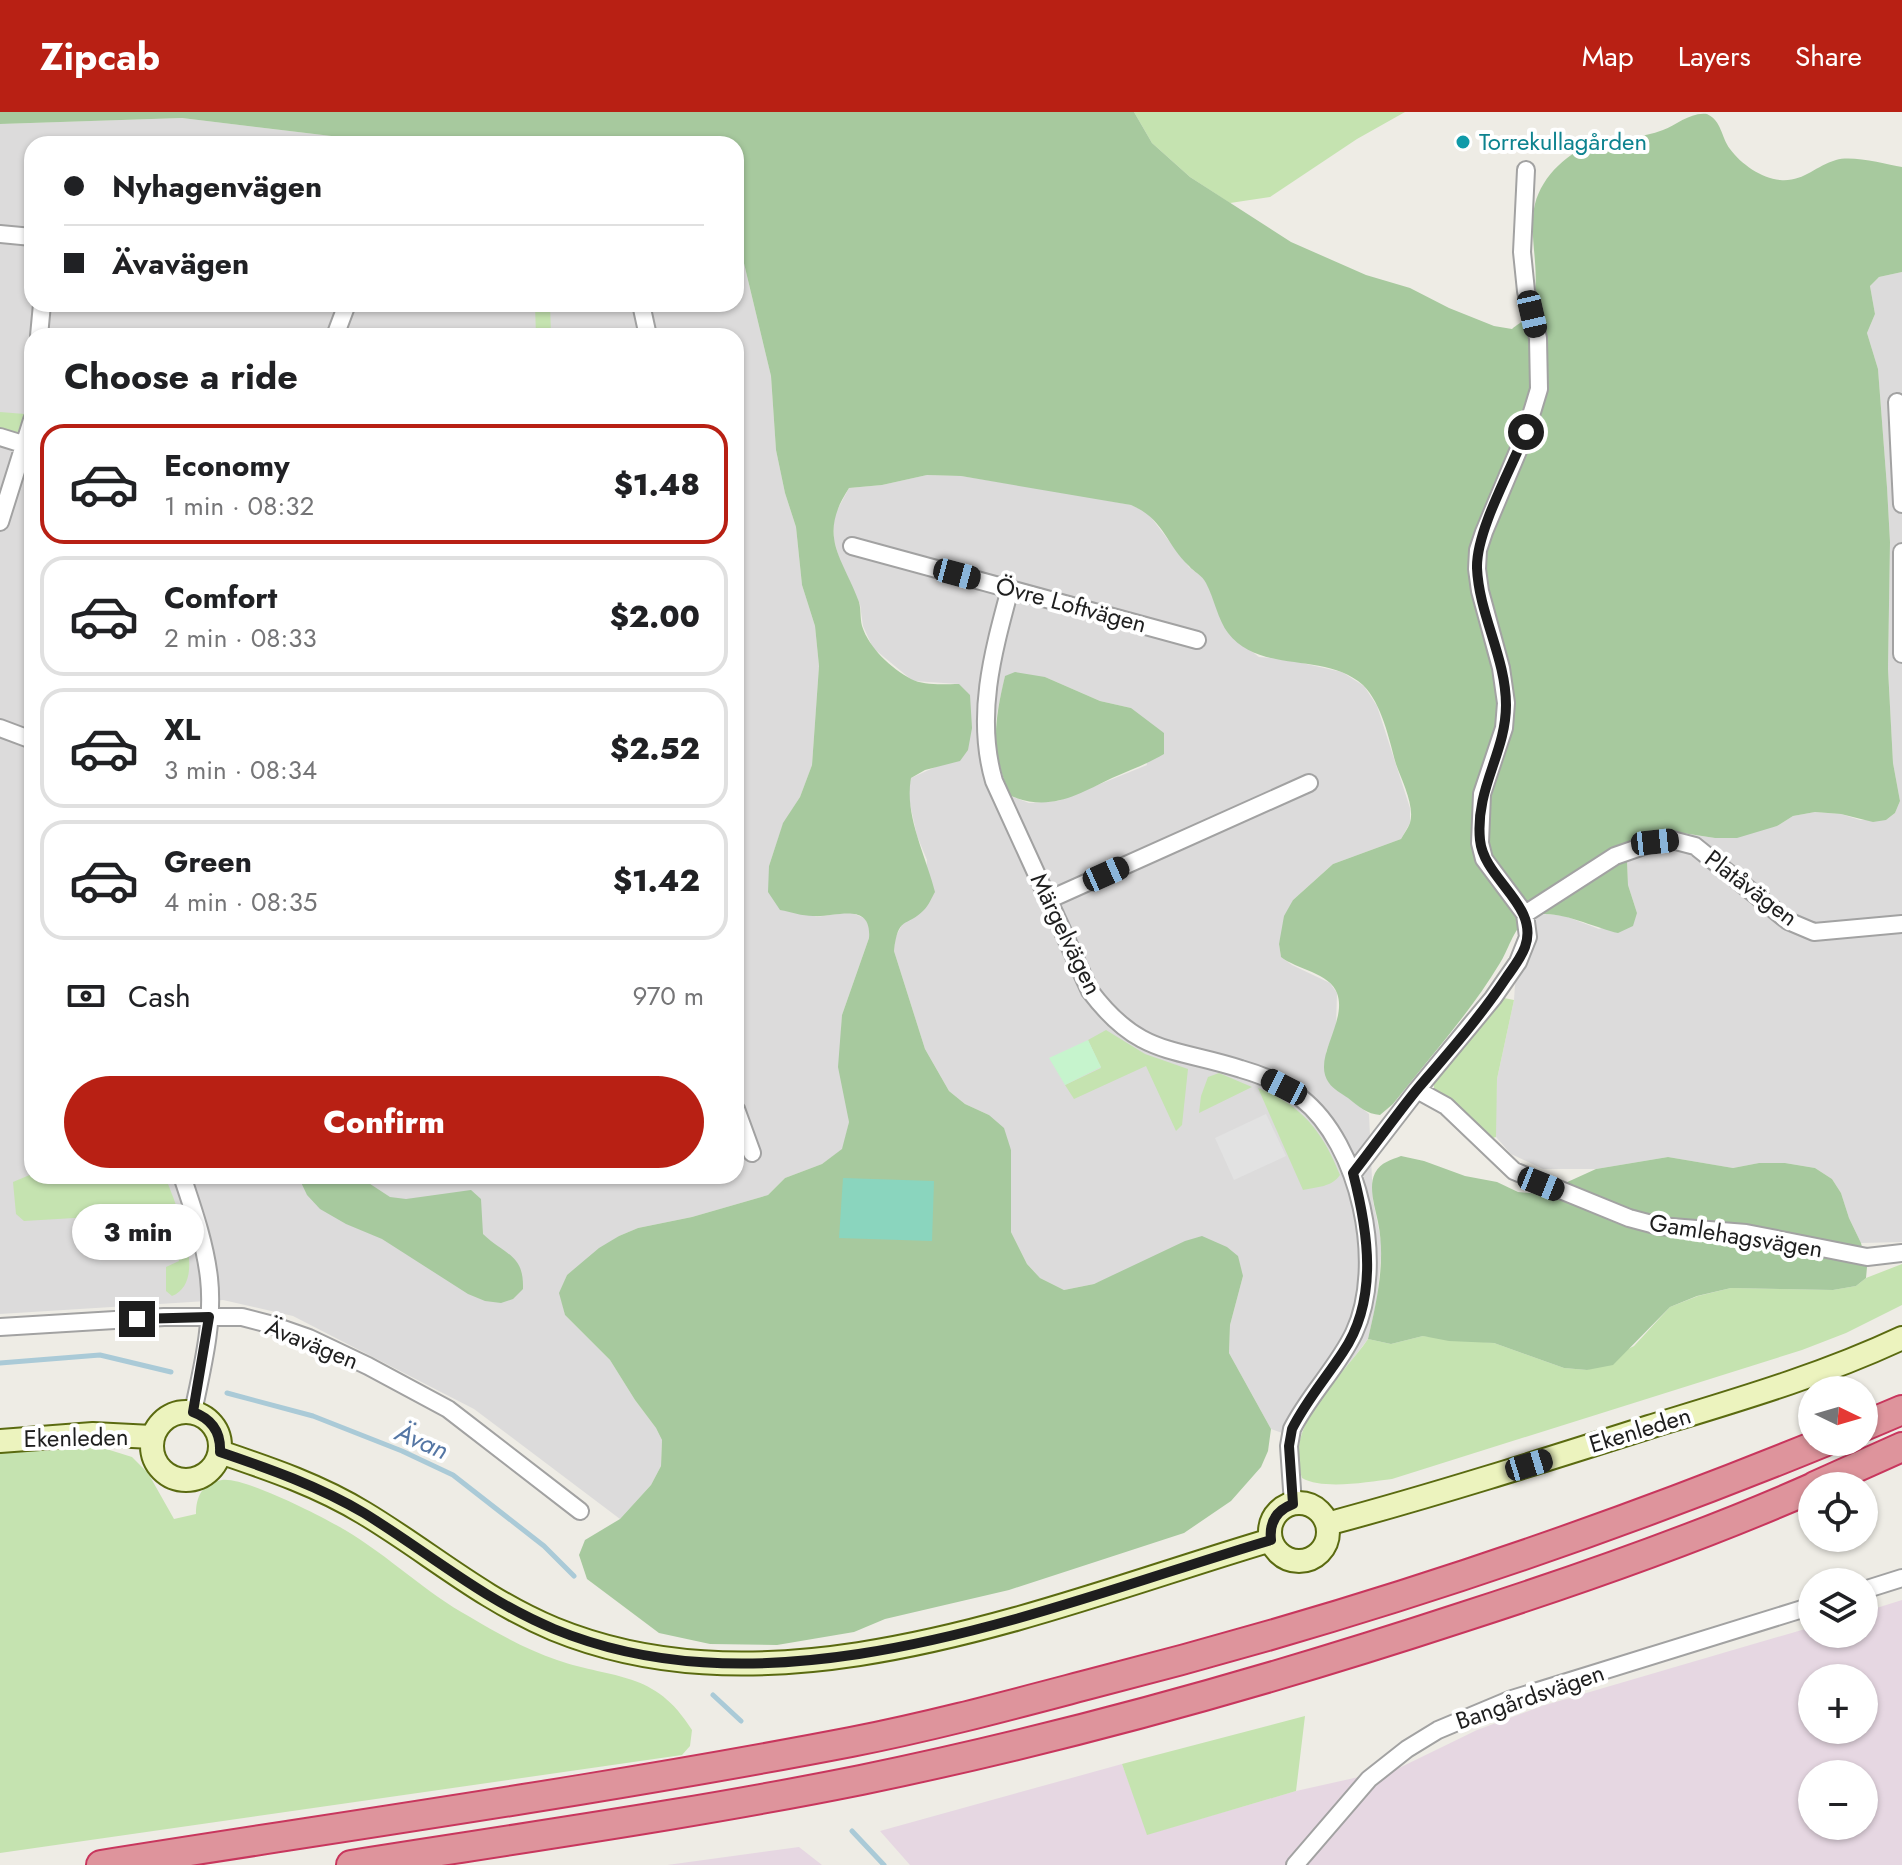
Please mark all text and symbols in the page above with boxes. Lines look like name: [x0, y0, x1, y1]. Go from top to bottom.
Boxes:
text: Zipcab: [40, 29, 160, 84]
text: Map: [1582, 36, 1634, 77]
text: Layers: [1678, 36, 1751, 77]
text: Share: [1795, 36, 1862, 77]
place label: Torrekullagården: [1479, 124, 1647, 159]
marker: Torrekullagården: [1454, 133, 1472, 151]
text: Nyhagenvägen: [112, 165, 322, 208]
text: Ävavägen: [112, 242, 249, 285]
car: [1515, 288, 1549, 340]
text: Choose a ride: [64, 350, 298, 402]
route start: [1508, 414, 1544, 450]
text: Economy: [164, 444, 290, 487]
icon: car: [68, 448, 140, 520]
text: $1.48: [614, 463, 700, 506]
text: 1 min · 08:32: [164, 487, 314, 525]
car: [931, 556, 983, 592]
street label: Övre Loftvägen: [992, 568, 1150, 641]
text: Comfort: [164, 576, 277, 619]
icon: car: [68, 580, 140, 652]
text: $2.00: [610, 595, 700, 638]
text: 2 min · 08:33: [164, 619, 317, 657]
text: XL: [164, 708, 200, 751]
icon: car: [68, 712, 140, 784]
text: $2.52: [610, 727, 700, 770]
text: 3 min · 08:34: [164, 751, 317, 789]
car: [1630, 828, 1680, 856]
text: Green: [164, 840, 252, 883]
street label: Platåvägen: [1698, 841, 1805, 934]
icon: car: [68, 844, 140, 916]
car: [1079, 853, 1133, 895]
text: $1.42: [613, 859, 700, 902]
street label: Märgelvägen: [1022, 867, 1111, 1000]
text: 4 min · 08:35: [164, 883, 318, 921]
icon: cash: [64, 974, 108, 1018]
text: Cash: [128, 975, 191, 1018]
text: 970 m: [632, 977, 704, 1015]
car: [1257, 1065, 1311, 1109]
button: Confirm: [64, 1076, 704, 1168]
car: [1514, 1164, 1568, 1204]
callout: 3 min: [71, 1203, 203, 1259]
street label: Gamlehagsvägen: [1647, 1205, 1825, 1266]
text: 3 min: [104, 1213, 172, 1251]
route end: [119, 1301, 155, 1337]
street label: Ävavägen: [260, 1309, 364, 1378]
north arrow: [1798, 1376, 1878, 1456]
map controls: [1798, 1376, 1878, 1840]
street label: Ekenleden: [1585, 1397, 1695, 1462]
water label: Ävan: [389, 1413, 454, 1469]
street label: Ekenleden: [23, 1419, 129, 1456]
car: [1503, 1447, 1555, 1483]
button: locate: [1798, 1472, 1878, 1552]
button: layers: [1798, 1568, 1878, 1648]
street label: Bangårdsvägen: [1451, 1655, 1609, 1738]
button: +: [1798, 1664, 1878, 1744]
button: −: [1798, 1760, 1878, 1840]

